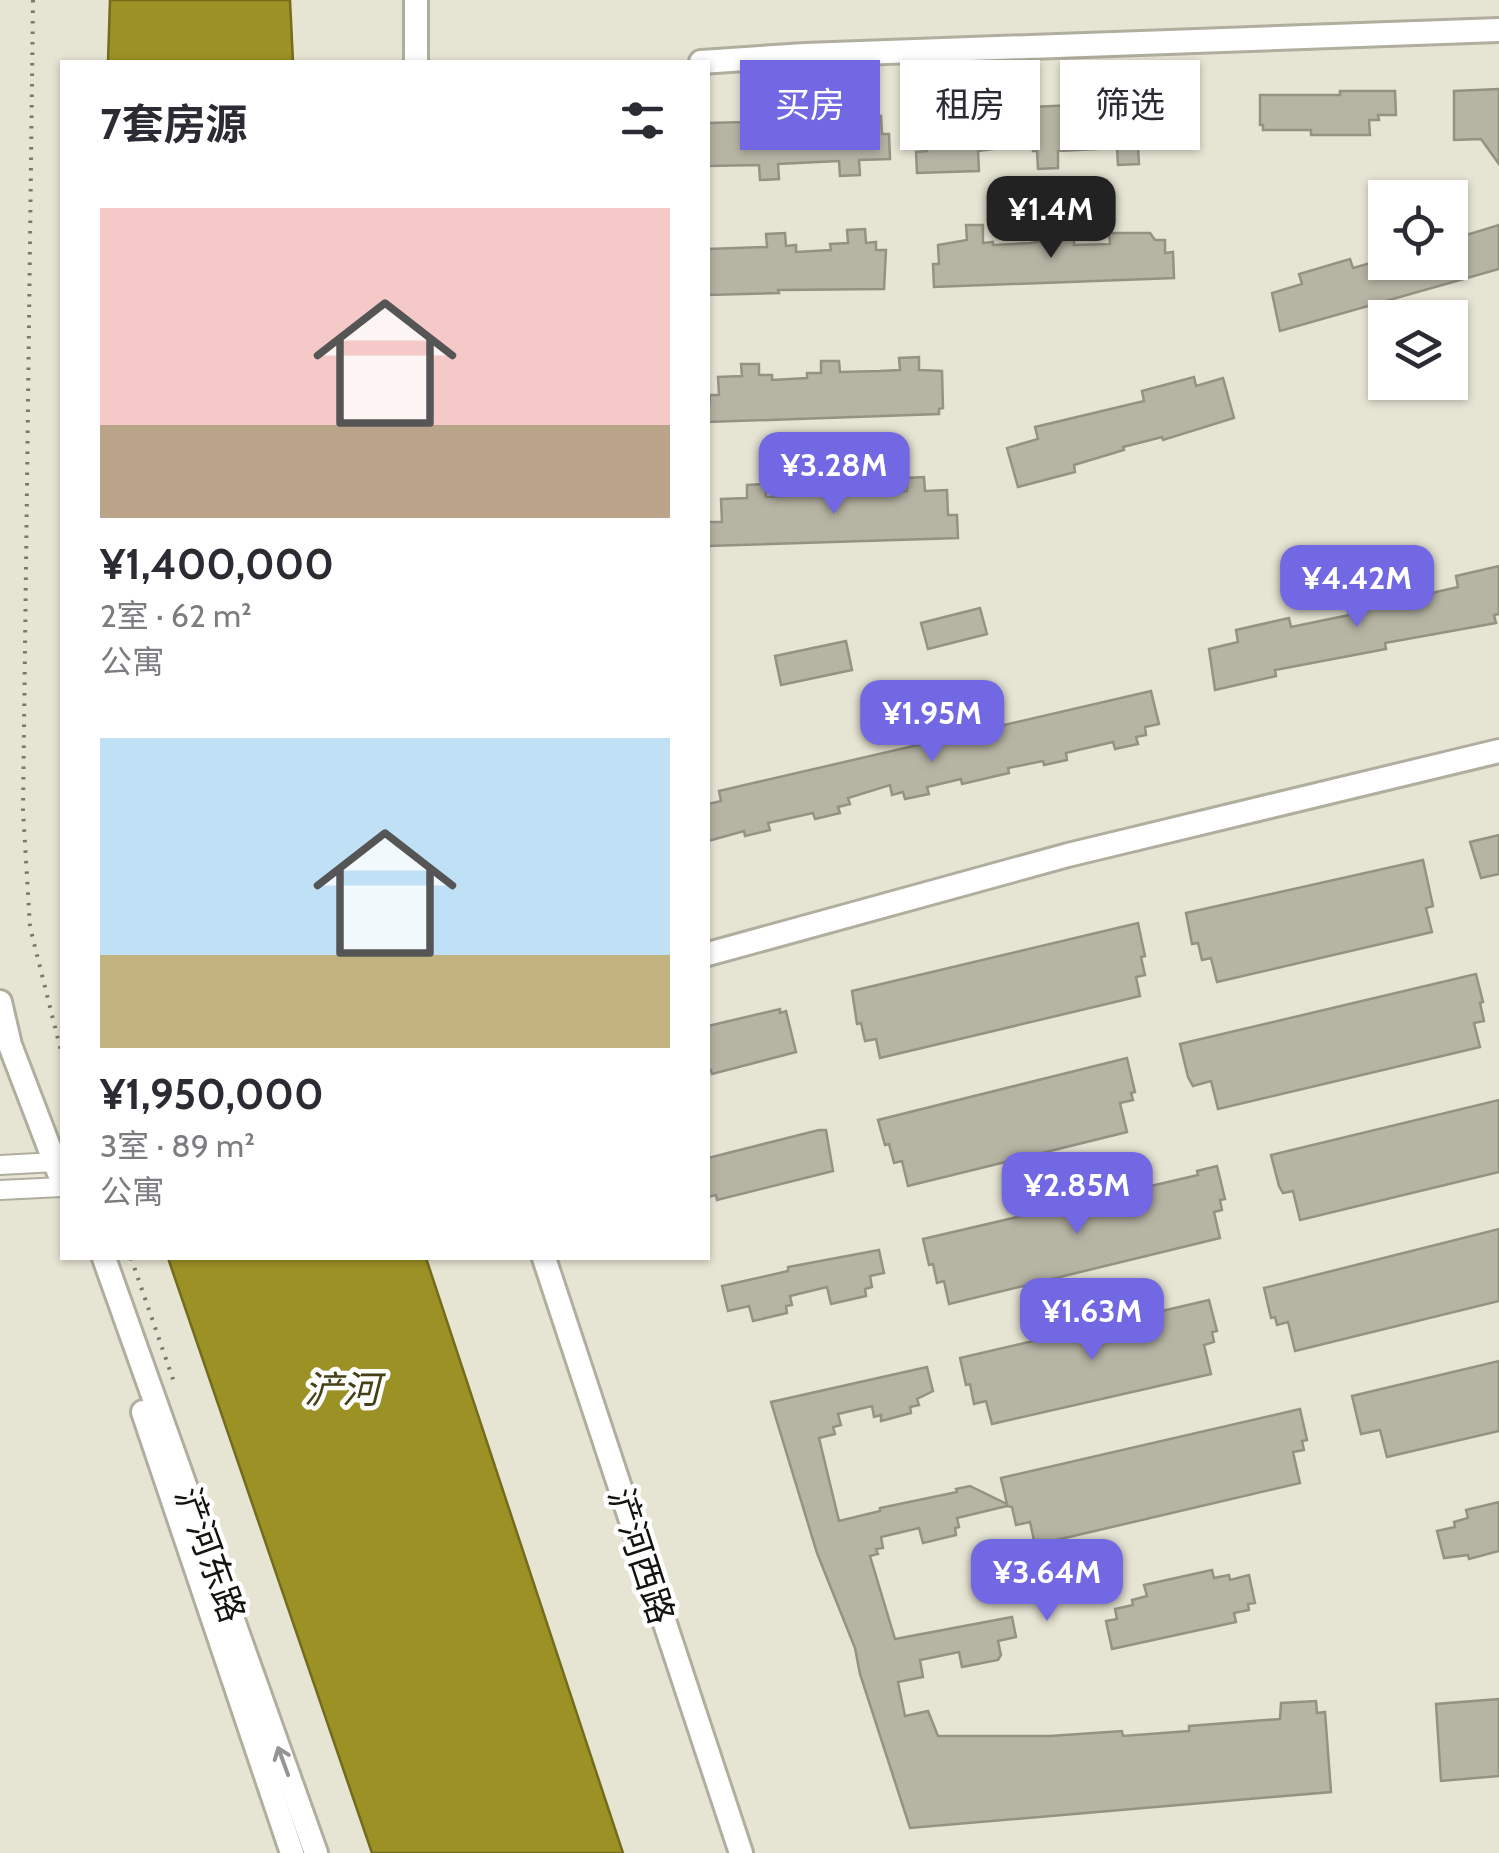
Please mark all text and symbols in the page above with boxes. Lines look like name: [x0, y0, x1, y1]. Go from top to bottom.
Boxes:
chip: 买房: [740, 60, 880, 150]
chip: 租房: [900, 60, 1040, 150]
chip: 筛选: [1060, 60, 1200, 150]
icon: filters: [615, 93, 670, 148]
text: 7套房源: [100, 98, 247, 150]
pin: ¥1.4M: [981, 176, 1121, 261]
map controls: [1368, 180, 1468, 400]
button: locate: [1368, 180, 1468, 280]
text: ¥1.4M: [1009, 189, 1093, 228]
icon: home: [295, 273, 475, 453]
button: layers: [1368, 300, 1468, 400]
pin: ¥3.28M: [753, 432, 915, 517]
text: ¥3.28M: [781, 445, 887, 484]
text: ¥1,400,000: [100, 538, 334, 590]
pin: ¥4.42M: [1276, 545, 1438, 630]
text: ¥4.42M: [1302, 558, 1412, 597]
text: 2室 · 62 m²: [100, 596, 252, 635]
text: 公寓: [100, 642, 164, 681]
pin: ¥1.95M: [851, 680, 1013, 765]
text: ¥1.95M: [882, 693, 982, 732]
icon: home: [295, 803, 475, 983]
text: ¥1,950,000: [100, 1068, 324, 1120]
text: 3室 · 89 m²: [100, 1126, 255, 1165]
pin: ¥2.85M: [996, 1152, 1158, 1237]
text: ¥2.85M: [1024, 1165, 1130, 1204]
text: 公寓: [100, 1172, 164, 1211]
pin: ¥1.63M: [1011, 1278, 1173, 1363]
text: ¥1.63M: [1042, 1291, 1142, 1330]
water label: 浐河: [304, 1366, 387, 1413]
street label: 浐河东路: [166, 1482, 255, 1628]
street label: 浐河西路: [599, 1483, 684, 1629]
pin: ¥3.64M: [966, 1539, 1128, 1624]
text: ¥3.64M: [993, 1552, 1101, 1591]
one-way arrow: [273, 1747, 291, 1778]

